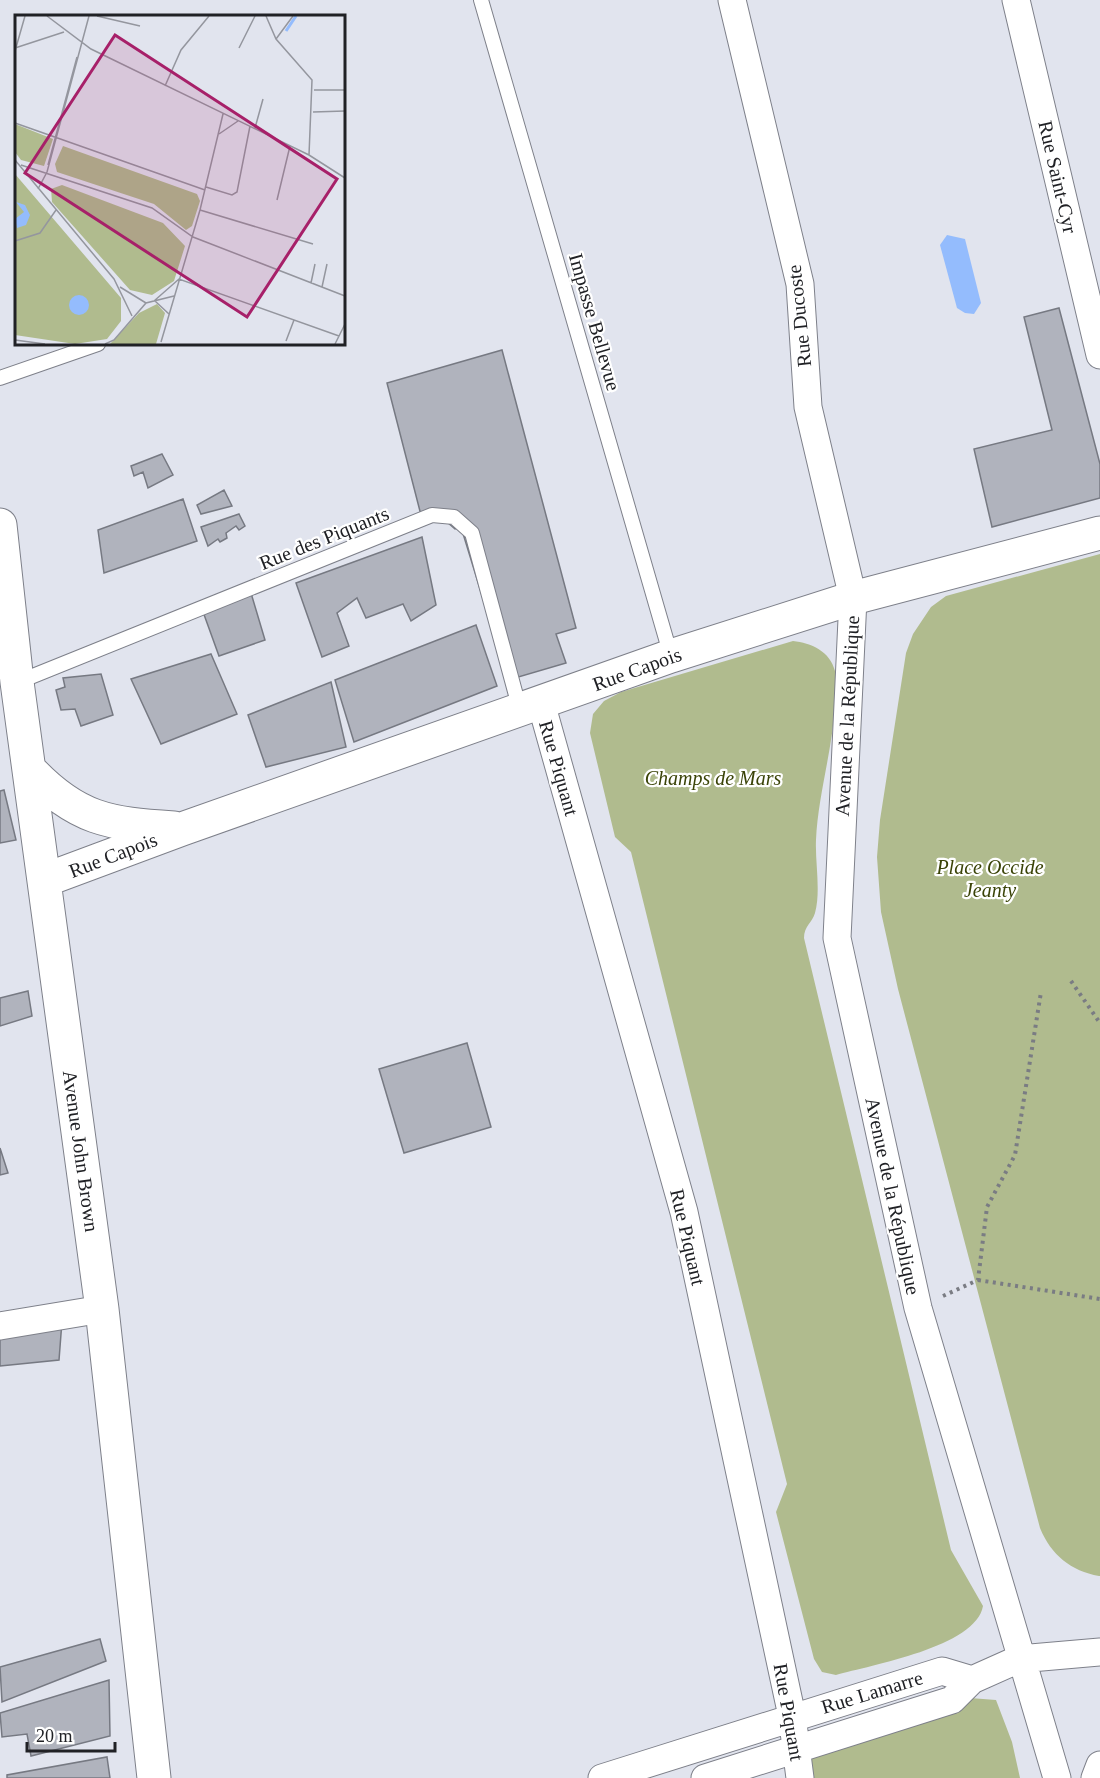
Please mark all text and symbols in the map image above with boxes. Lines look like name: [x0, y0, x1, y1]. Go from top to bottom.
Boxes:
inset map: [15, 15, 345, 345]
street label: Rue Saint-Cyr: [1033, 118, 1082, 236]
street label: Impasse Bellevue: [564, 251, 625, 393]
street label: Rue Ducoste: [783, 264, 815, 368]
street label: Rue des Piquants: [256, 502, 393, 575]
street label: Avenue de la République: [831, 615, 864, 817]
street label: Rue Capois: [590, 643, 685, 696]
street label: Rue Piquant: [534, 718, 583, 819]
park label: Champs de Mars: [645, 767, 782, 790]
street label: Rue Capois: [66, 828, 161, 883]
park label: Place Occide Jeanty: [935, 856, 1044, 902]
street label: Avenue John Brown: [59, 1069, 103, 1233]
street label: Avenue de la République: [860, 1095, 925, 1297]
street label: Rue Piquant: [665, 1187, 710, 1288]
street label: Rue Piquant: [769, 1662, 808, 1763]
street label: Rue Lamarre: [819, 1666, 926, 1718]
scale bar: [27, 1715, 116, 1753]
text: 20 m: [36, 1726, 73, 1746]

